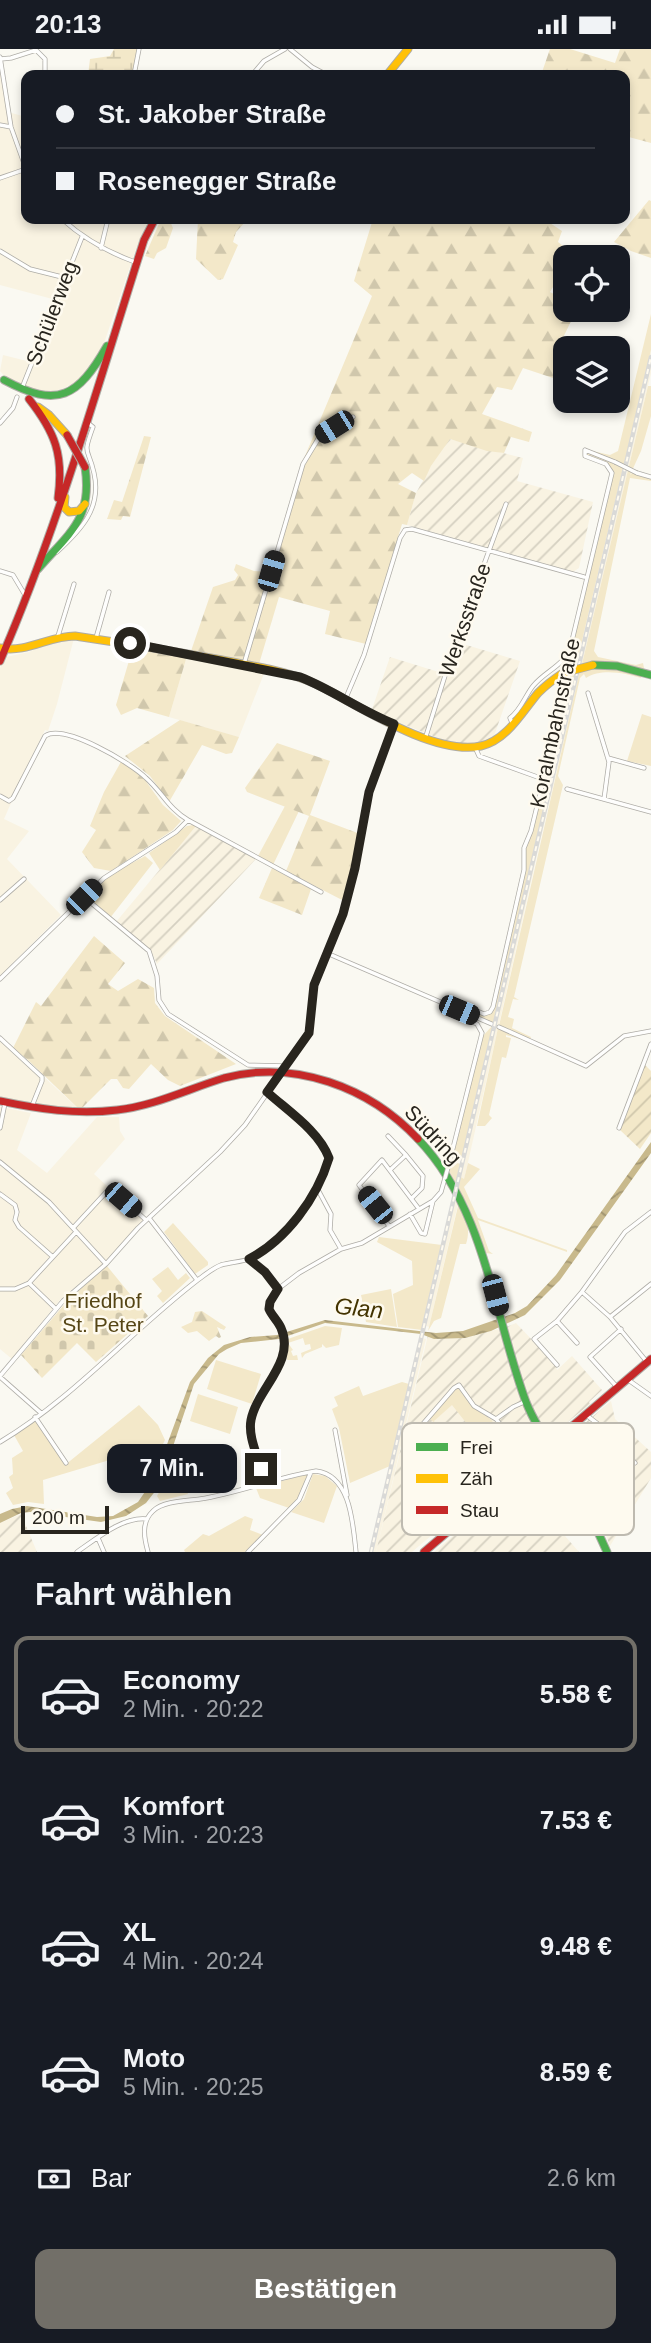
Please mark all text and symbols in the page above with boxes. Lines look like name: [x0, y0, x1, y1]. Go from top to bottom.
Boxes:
text: 20:13: [35, 9, 102, 39]
text: St. Jakober Straße: [98, 99, 326, 129]
text: Rosenegger Straße: [98, 166, 336, 196]
map controls: [553, 245, 630, 413]
button: locate: [553, 245, 630, 322]
street label: Schülerweg: [21, 257, 82, 368]
button: layers: [553, 336, 630, 413]
car: [311, 407, 358, 447]
car: [256, 548, 287, 594]
street label: Werksstraße: [434, 560, 495, 680]
route start: [114, 627, 146, 659]
street label: Koralmbahnstraße: [525, 636, 584, 810]
car: [62, 875, 107, 919]
car: [436, 992, 483, 1028]
street label: Südring: [400, 1100, 466, 1169]
car: [101, 1178, 146, 1222]
car: [354, 1182, 397, 1228]
car: [480, 1272, 511, 1318]
park label: Friedhof St. Peter: [62, 1289, 144, 1336]
water label: Glan: [333, 1293, 385, 1323]
legend: [402, 1423, 634, 1535]
text: Frei: [460, 1437, 493, 1458]
callout: 7 Min.: [107, 1445, 236, 1493]
route end: [245, 1453, 277, 1485]
text: 7 Min.: [139, 1455, 205, 1481]
text: Zäh: [460, 1468, 493, 1489]
text: Stau: [460, 1500, 499, 1521]
scale bar: [21, 1503, 108, 1535]
text: 200 m: [32, 1507, 85, 1528]
text: Fahrt wählen: [35, 1576, 232, 1612]
icon: car: [39, 1663, 102, 1726]
text: Economy: [123, 1665, 240, 1695]
text: 5.58 €: [540, 1679, 612, 1709]
text: 2 Min. · 20:22: [123, 1696, 264, 1722]
icon: car: [39, 1789, 102, 1852]
text: Komfort: [123, 1791, 224, 1821]
text: 7.53 €: [540, 1805, 612, 1835]
text: 3 Min. · 20:23: [123, 1822, 264, 1848]
icon: car: [39, 1915, 102, 1978]
text: XL: [123, 1917, 156, 1947]
text: 9.48 €: [540, 1931, 612, 1961]
text: 4 Min. · 20:24: [123, 1948, 264, 1974]
icon: car: [39, 2041, 102, 2104]
text: Moto: [123, 2043, 185, 2073]
text: 8.59 €: [540, 2057, 612, 2087]
text: 5 Min. · 20:25: [123, 2074, 264, 2100]
icon: cash: [35, 2160, 73, 2198]
text: Bar: [91, 2163, 131, 2193]
text: 2.6 km: [547, 2165, 616, 2191]
button: Bestätigen: [35, 2249, 616, 2329]

